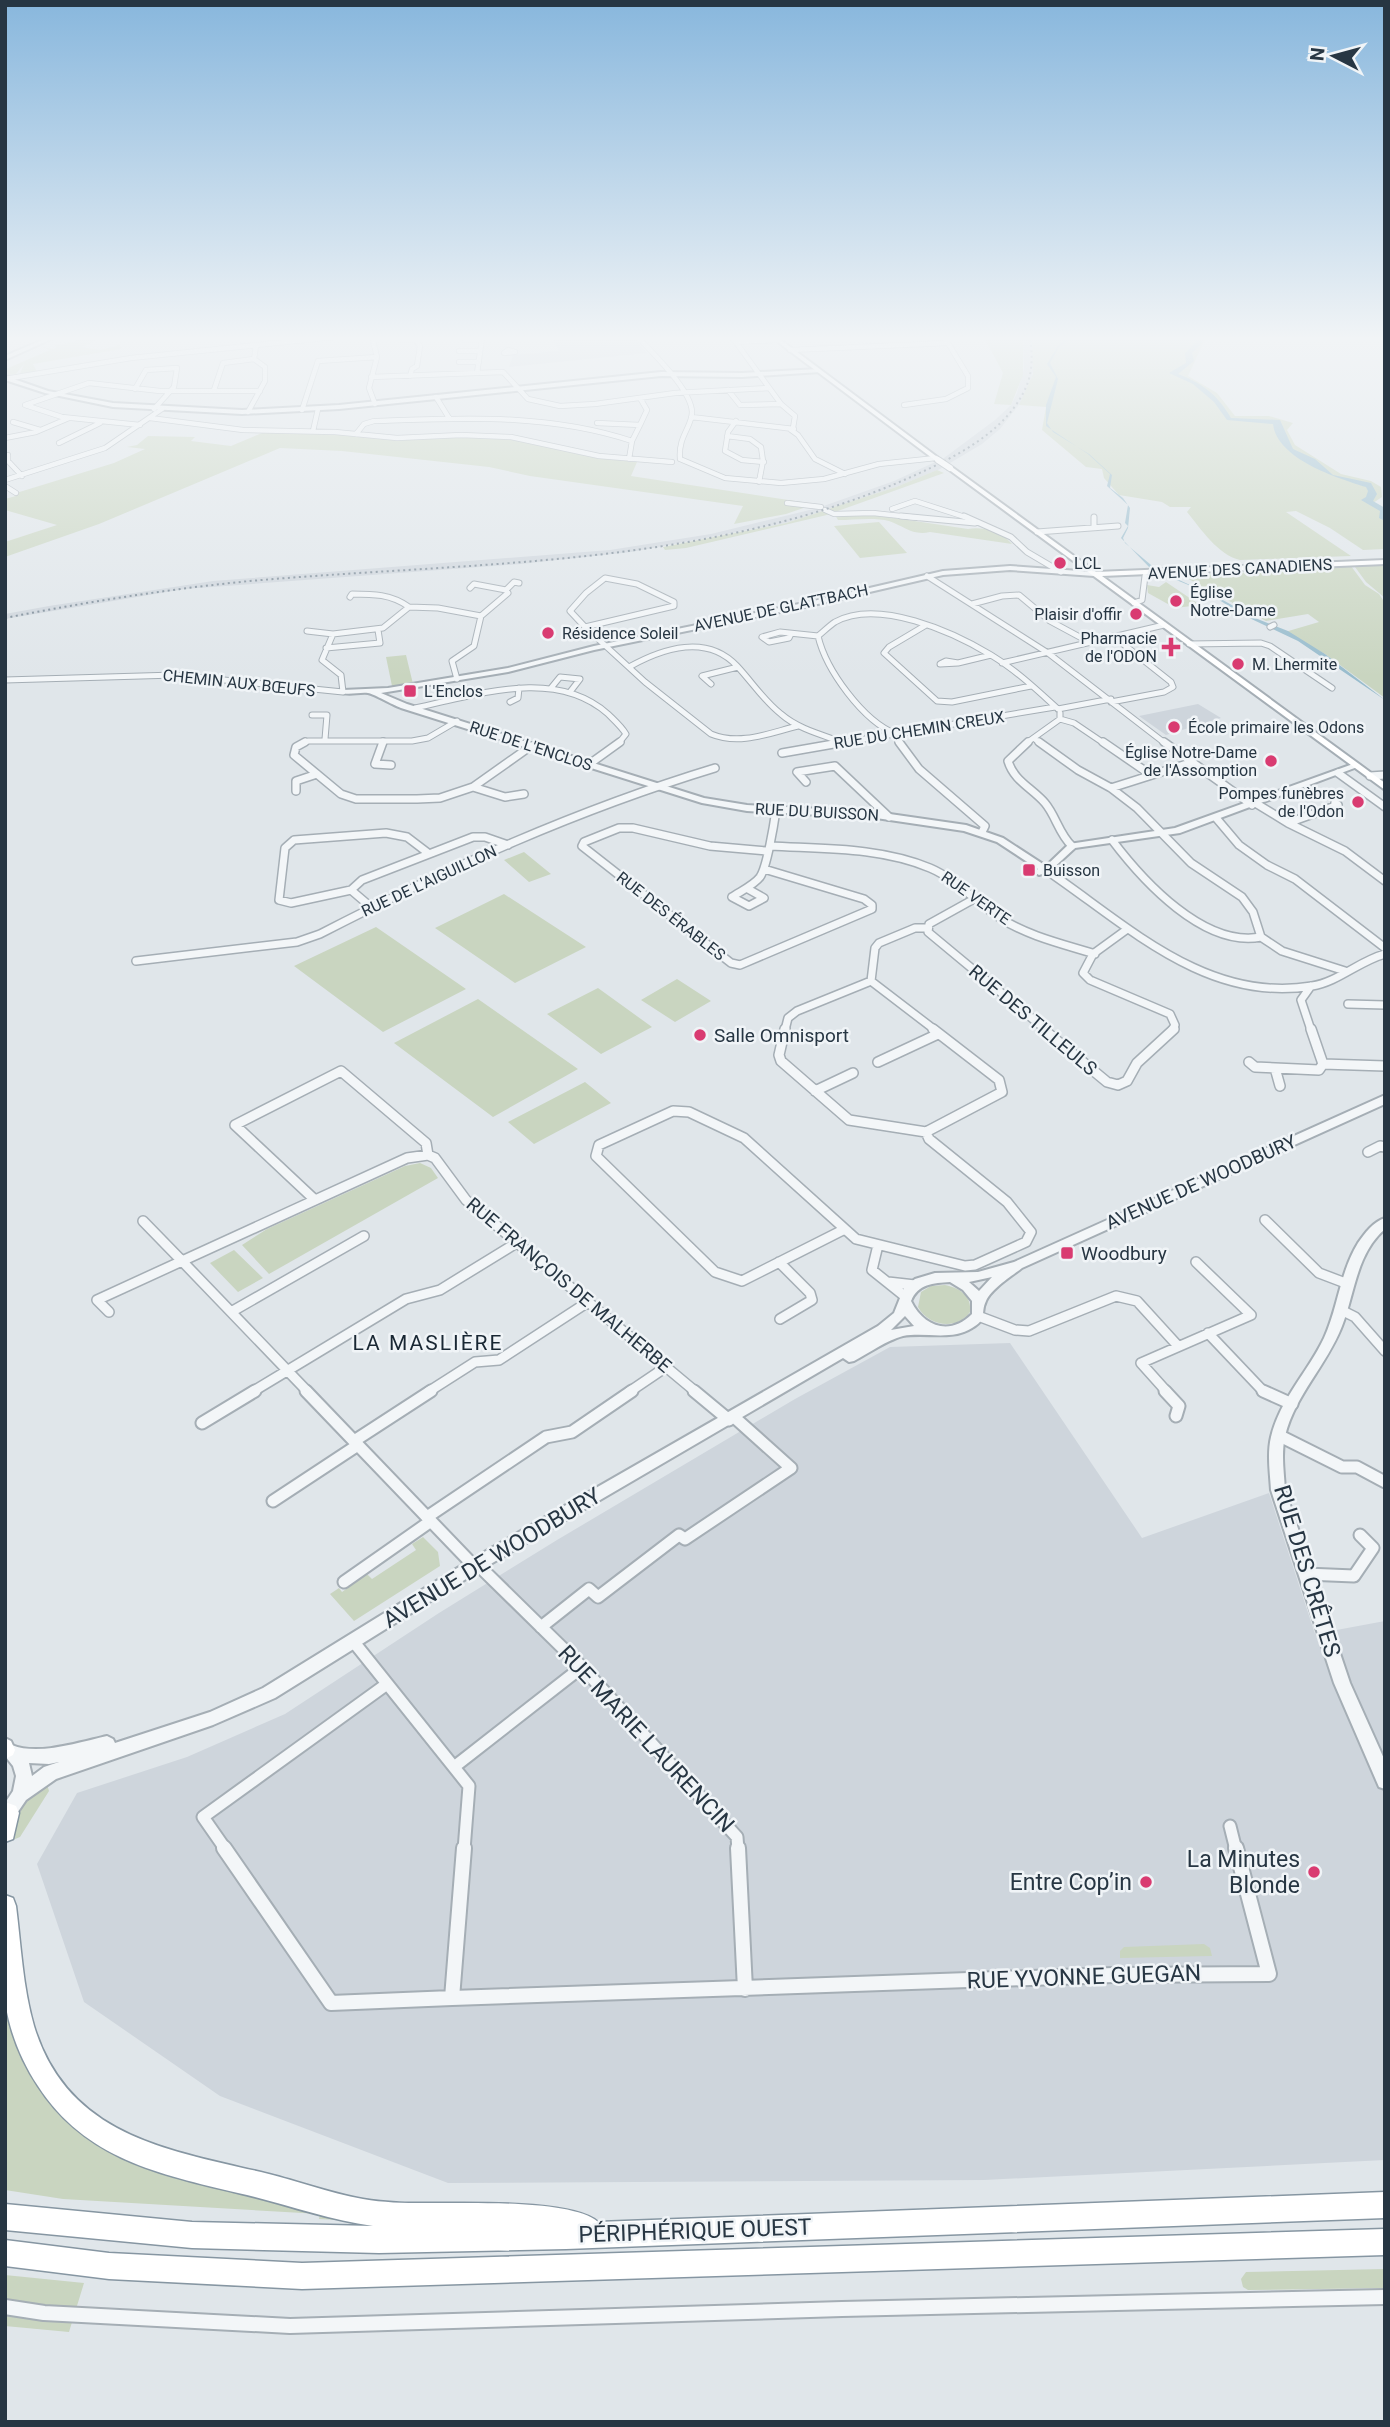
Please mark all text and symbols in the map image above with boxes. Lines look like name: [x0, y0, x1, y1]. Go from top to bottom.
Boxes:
north arrow: [1299, 21, 1369, 91]
text: N: [1305, 46, 1330, 62]
place label: LCL: [1074, 554, 1102, 573]
marker: LCL: [1052, 555, 1068, 571]
street label: AVENUE DES CANADIENS: [1147, 555, 1333, 583]
street label: AVENUE DE GLATTBACH: [692, 580, 870, 636]
place label: Église Notre-Dame: [1190, 583, 1276, 620]
marker: Église Notre-Dame: [1168, 593, 1184, 609]
place label: Plaisir d'offir: [1034, 605, 1123, 624]
marker: Plaisir d'offir: [1128, 606, 1144, 622]
place label: Résidence Soleil: [562, 624, 678, 643]
marker: Résidence Soleil: [540, 625, 556, 641]
place label: Pharmacie de l'ODON: [1080, 629, 1157, 666]
marker: Pharmacie de l'ODON: [1163, 639, 1179, 655]
place label: M. Lhermite: [1252, 655, 1337, 674]
marker: M. Lhermite: [1230, 656, 1246, 672]
street label: CHEMIN AUX BŒUFS: [162, 666, 316, 700]
place label: L'Enclos: [424, 682, 483, 701]
marker: L'Enclos: [402, 683, 418, 699]
street label: RUE DU CHEMIN CREUX: [832, 707, 1006, 753]
street label: RUE DE L'ENCLOS: [467, 717, 595, 775]
place label: École primaire les Odons: [1188, 718, 1364, 737]
marker: École primaire les Odons: [1166, 719, 1182, 735]
place label: Église Notre-Dame de l'Assomption: [1125, 743, 1257, 780]
marker: Église Notre-Dame de l'Assomption: [1263, 753, 1279, 769]
place label: Pompes funèbres de l'Odon: [1218, 784, 1344, 821]
marker: Pompes funèbres de l'Odon: [1350, 794, 1366, 810]
street label: RUE DU BUISSON: [754, 799, 880, 825]
street label: RUE DE L'AIGUILLON: [358, 841, 500, 921]
place label: Buisson: [1043, 861, 1100, 880]
marker: Buisson: [1021, 862, 1037, 878]
street label: RUE VERTE: [938, 867, 1014, 929]
street label: RUE DES ÉRABLES: [613, 868, 729, 964]
street label: RUE DES TILLEULS: [964, 960, 1102, 1080]
place label: Salle Omnisport: [714, 1024, 849, 1047]
marker: Salle Omnisport: [692, 1027, 708, 1043]
street label: AVENUE DE WOODBURY: [1102, 1129, 1300, 1234]
street label: RUE FRANÇOIS DE MALHERBE: [462, 1193, 676, 1378]
place label: Woodbury: [1081, 1242, 1167, 1265]
marker: Woodbury: [1059, 1245, 1075, 1261]
district label: LA MASLIÈRE: [353, 1331, 503, 1355]
street label: AVENUE DE WOODBURY: [378, 1482, 606, 1634]
street label: RUE DES CRÊTES: [1268, 1482, 1347, 1660]
street label: RUE MARIE LAURENCIN: [552, 1640, 740, 1838]
place label: La Minutes Blonde: [1187, 1846, 1300, 1899]
marker: La Minutes Blonde: [1306, 1864, 1322, 1880]
place label: Entre Cop’in: [1010, 1869, 1132, 1896]
marker: Entre Cop’in: [1138, 1874, 1154, 1890]
street label: RUE YVONNE GUEGAN: [966, 1959, 1202, 1995]
street label: PÉRIPHÉRIQUE OUEST: [578, 2212, 812, 2249]

